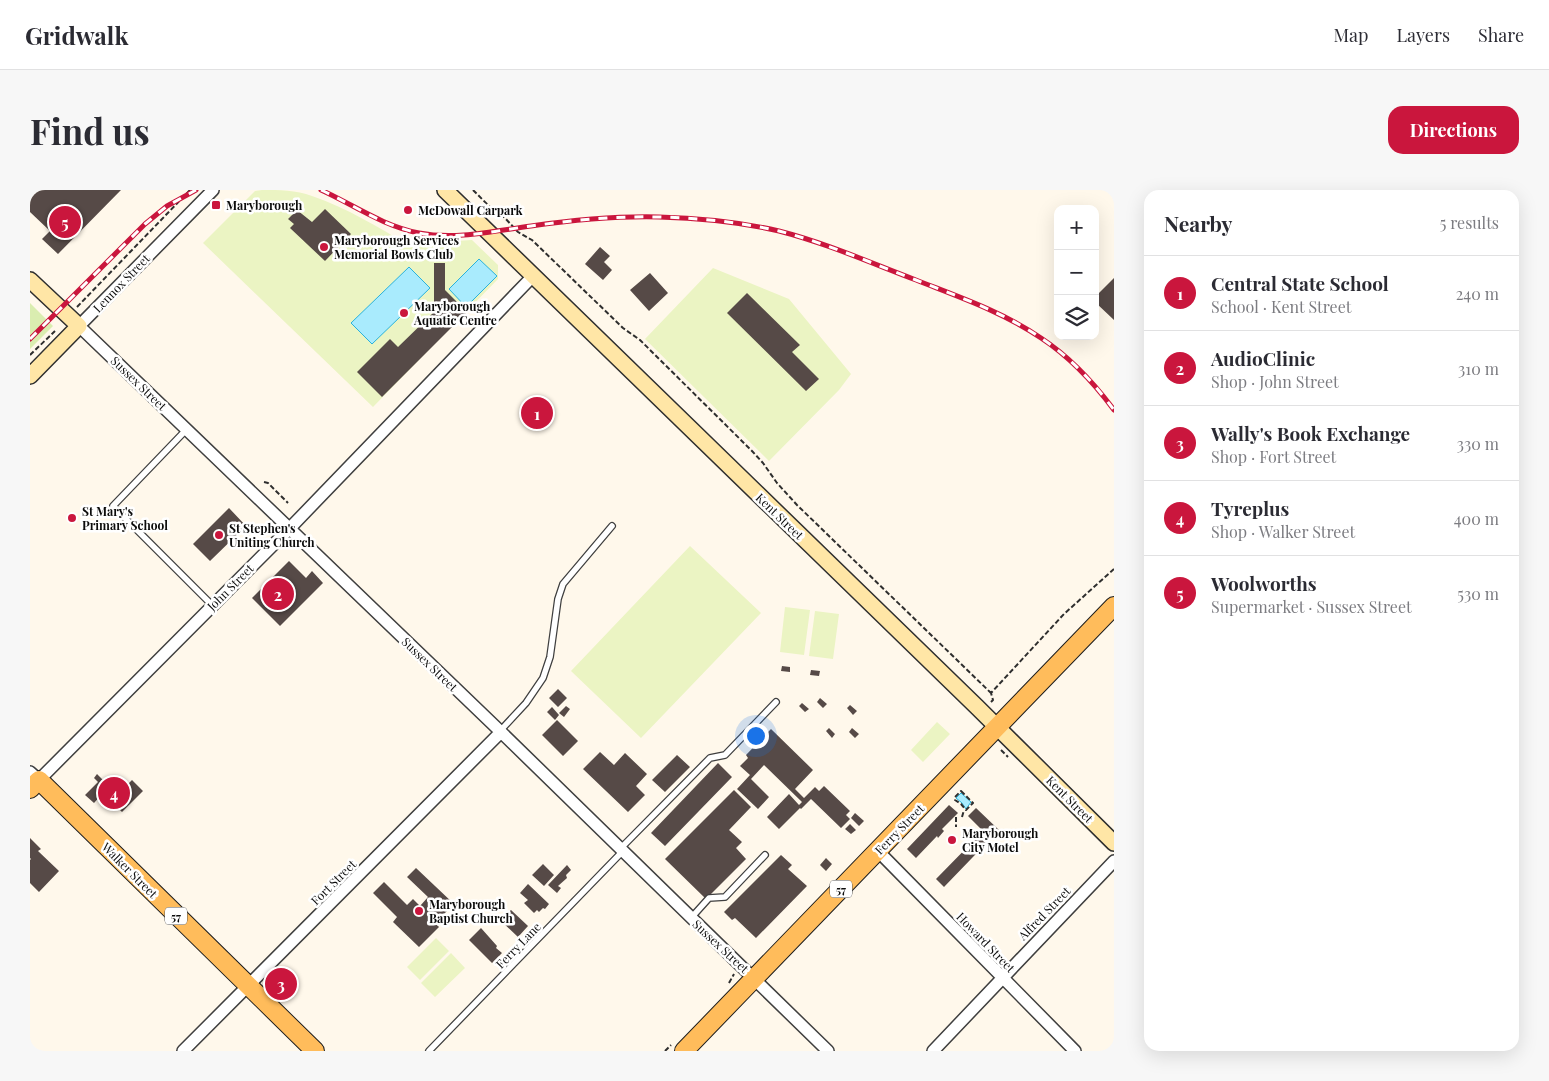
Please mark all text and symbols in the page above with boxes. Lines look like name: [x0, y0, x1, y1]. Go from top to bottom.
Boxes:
text: Gridwalk: [25, 19, 128, 51]
text: Map: [1333, 23, 1368, 47]
text: Layers: [1396, 23, 1450, 47]
text: Share: [1478, 23, 1524, 47]
button: Directions: [1388, 106, 1519, 154]
text: Find us: [30, 107, 150, 154]
place label: Maryborough: [226, 197, 303, 213]
marker: Maryborough: [210, 199, 222, 211]
place label: McDowall Carpark: [418, 202, 524, 218]
pin: 5: [49, 203, 81, 241]
marker: McDowall Carpark: [402, 204, 414, 216]
map controls: [1054, 205, 1099, 340]
button: +: [1054, 205, 1099, 250]
text: Nearby: [1164, 209, 1233, 237]
text: 5 results: [1440, 212, 1499, 233]
place label: Maryborough Services Memorial Bowls Club: [334, 232, 460, 262]
marker: Maryborough Services Memorial Bowls Club: [318, 241, 330, 253]
street label: Lennox Street: [89, 250, 153, 316]
button: −: [1054, 250, 1099, 295]
text: Central State School: [1211, 270, 1389, 296]
text: 1: [1177, 283, 1183, 304]
text: 240 m: [1456, 283, 1499, 304]
button: layers: [1054, 295, 1099, 340]
text: School · Kent Street: [1211, 296, 1351, 317]
place label: Maryborough Aquatic Centre: [413, 298, 497, 328]
marker: Maryborough Aquatic Centre: [398, 307, 410, 319]
text: AudioClinic: [1211, 345, 1315, 371]
street label: Sussex Street: [108, 352, 171, 414]
text: 2: [1176, 358, 1184, 379]
text: 310 m: [1458, 358, 1499, 379]
text: Shop · John Street: [1211, 371, 1339, 392]
pin: 1: [521, 394, 553, 432]
text: Wally's Book Exchange: [1211, 420, 1410, 446]
text: 3: [1176, 433, 1184, 454]
text: 330 m: [1457, 433, 1499, 454]
text: Shop · Fort Street: [1211, 446, 1336, 467]
street label: Kent Street: [753, 489, 808, 543]
text: Tyreplus: [1211, 495, 1289, 521]
place label: St Mary's Primary School: [82, 503, 168, 533]
text: 4: [1176, 508, 1184, 529]
text: 400 m: [1454, 508, 1499, 529]
marker: St Mary's Primary School: [66, 512, 78, 524]
place label: St Stephen's Uniting Church: [229, 520, 315, 550]
text: Shop · Walker Street: [1211, 521, 1355, 542]
marker: St Stephen's Uniting Church: [213, 529, 225, 541]
street label: John Street: [203, 560, 257, 614]
text: Woolworths: [1211, 570, 1317, 596]
pin: 2: [262, 575, 294, 613]
text: 5: [1176, 583, 1184, 604]
text: 530 m: [1457, 583, 1499, 604]
text: Supermarket · Sussex Street: [1211, 596, 1412, 617]
street label: Sussex Street: [399, 633, 462, 695]
your location: [743, 723, 769, 749]
street label: Kent Street: [1043, 772, 1098, 827]
pin: 4: [98, 774, 130, 812]
street label: Ferry Street: [871, 800, 928, 858]
place label: Maryborough City Motel: [962, 825, 1039, 855]
marker: Maryborough City Motel: [946, 834, 958, 846]
street label: Walker Street: [98, 838, 162, 902]
street label: Fort Street: [307, 855, 360, 908]
road number: 57: [830, 881, 852, 898]
street label: Alfred Street: [1014, 882, 1074, 944]
place label: Maryborough Baptist Church: [429, 896, 513, 926]
marker: Maryborough Baptist Church: [413, 905, 425, 917]
road number: 57: [165, 908, 187, 924]
street label: Howard Street: [953, 908, 1019, 976]
street label: Sussex Street: [689, 916, 753, 977]
street label: Ferry Lane: [492, 918, 544, 972]
pin: 3: [265, 965, 297, 1003]

